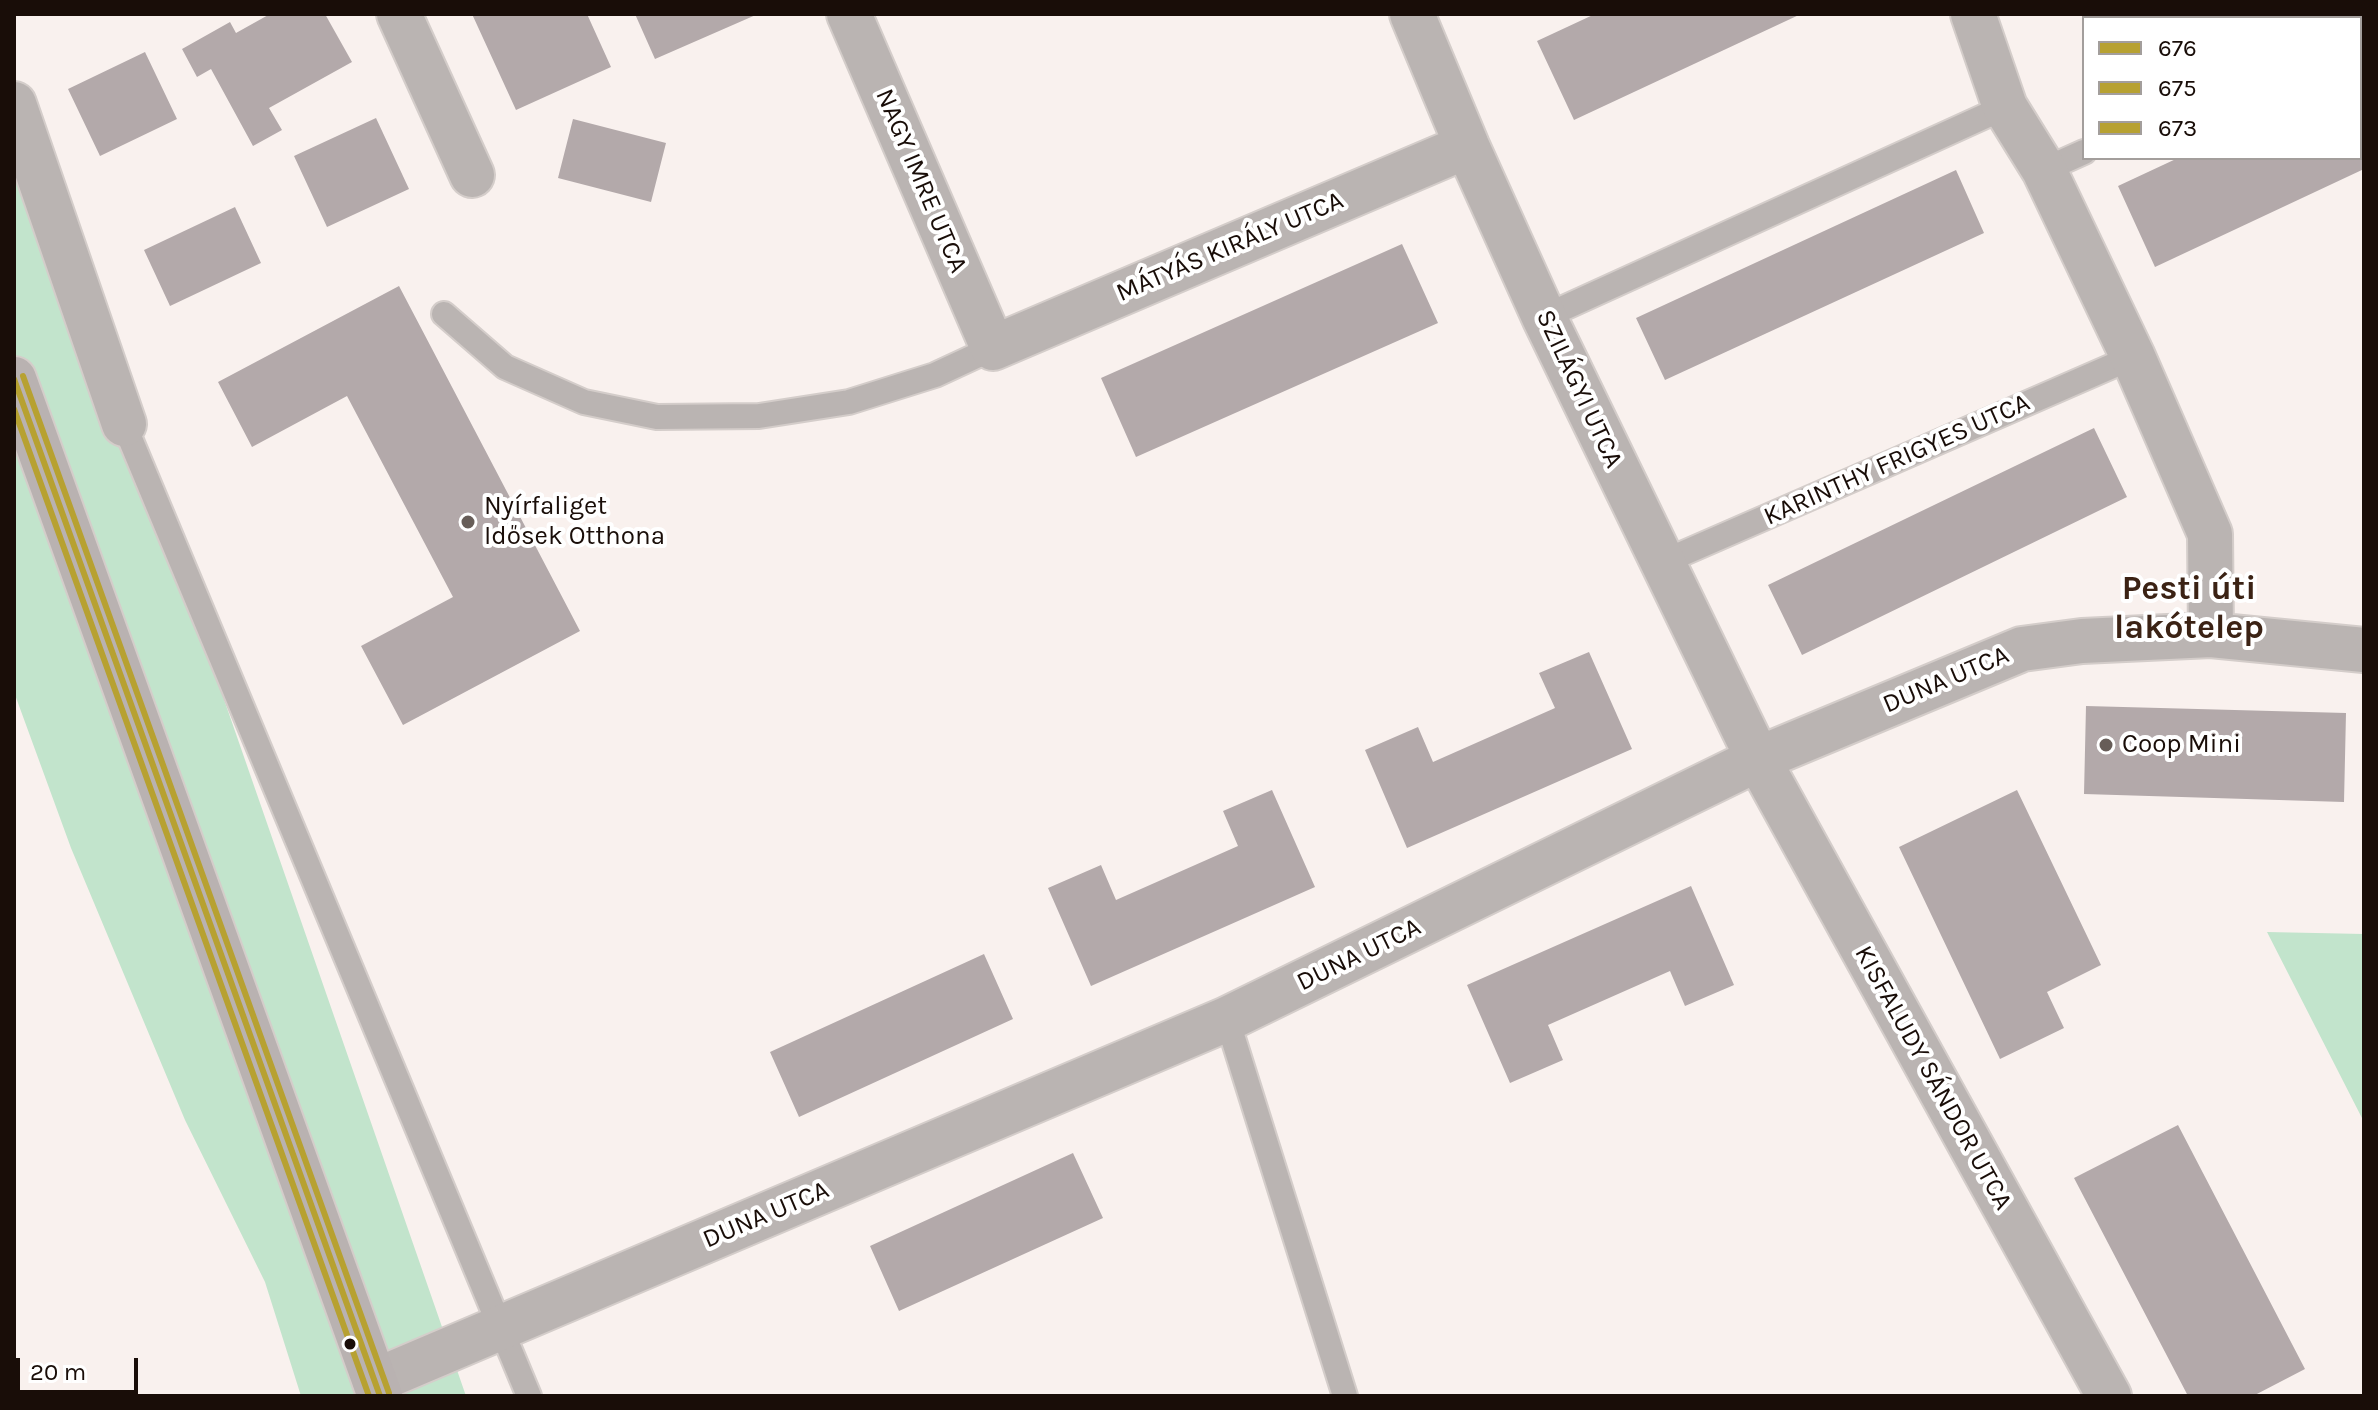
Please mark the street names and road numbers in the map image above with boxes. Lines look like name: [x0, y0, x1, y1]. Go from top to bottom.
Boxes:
street label: NAGY IMRE UTCA: [868, 84, 974, 278]
street label: MÁTYÁS KIRÁLY UTCA: [1112, 185, 1348, 309]
street label: SZILÁGYI UTCA: [1529, 305, 1629, 473]
street label: KARINTHY FRIGYES UTCA: [1759, 387, 2035, 533]
street label: DUNA UTCA: [1878, 639, 2014, 721]
street label: DUNA UTCA: [1292, 912, 1426, 998]
street label: KISFALUDY SÁNDOR UTCA: [1847, 940, 2019, 1216]
street label: DUNA UTCA: [698, 1174, 834, 1256]

